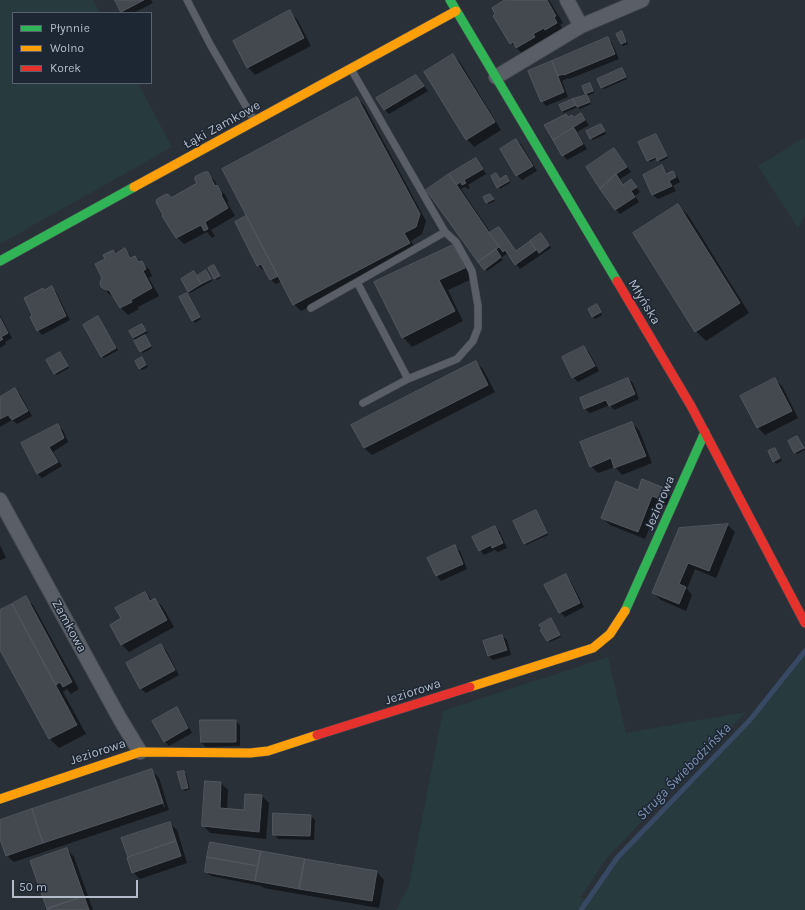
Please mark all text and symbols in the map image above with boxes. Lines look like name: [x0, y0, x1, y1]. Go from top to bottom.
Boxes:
legend: [12, 12, 152, 84]
text: Płynnie: [50, 21, 90, 35]
text: Wolno: [50, 41, 84, 55]
text: Korek: [50, 61, 81, 75]
street label: Łąki Zamkowe: [181, 98, 263, 152]
street label: Młyńska: [624, 277, 664, 327]
street label: Jeziorowa: [642, 474, 678, 532]
street label: Zamkowa: [48, 597, 90, 655]
street label: Jeziorowa: [383, 676, 443, 708]
water label: Struga Świebodzińska: [633, 720, 735, 824]
street label: Jeziorowa: [68, 736, 128, 768]
scale bar: [14, 872, 140, 898]
text: 50 m: [19, 880, 47, 894]

